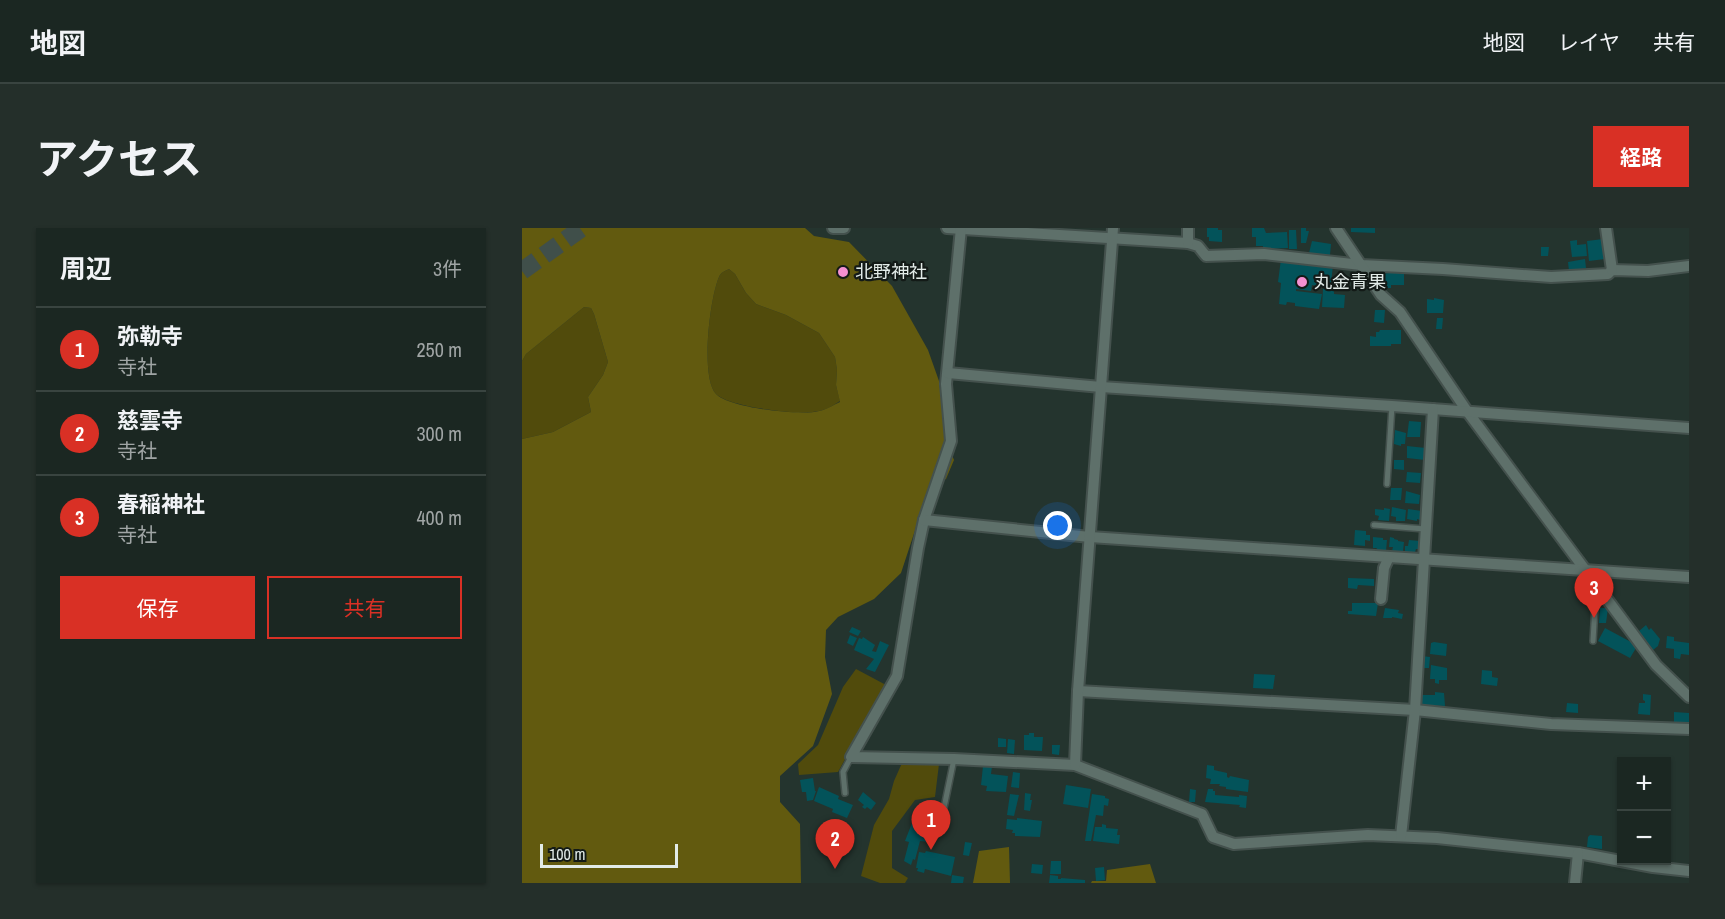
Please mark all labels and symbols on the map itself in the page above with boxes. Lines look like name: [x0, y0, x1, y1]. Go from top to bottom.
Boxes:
place label: 北野神社: [855, 259, 927, 284]
marker: 北野神社: [836, 265, 850, 279]
place label: 丸金青果: [1314, 269, 1386, 294]
marker: 丸金青果: [1295, 275, 1309, 289]
your location: [1043, 511, 1072, 540]
pin: 3: [1574, 568, 1614, 618]
pin: 1: [912, 800, 950, 850]
pin: 2: [816, 820, 854, 869]
scale bar: [540, 841, 678, 868]

